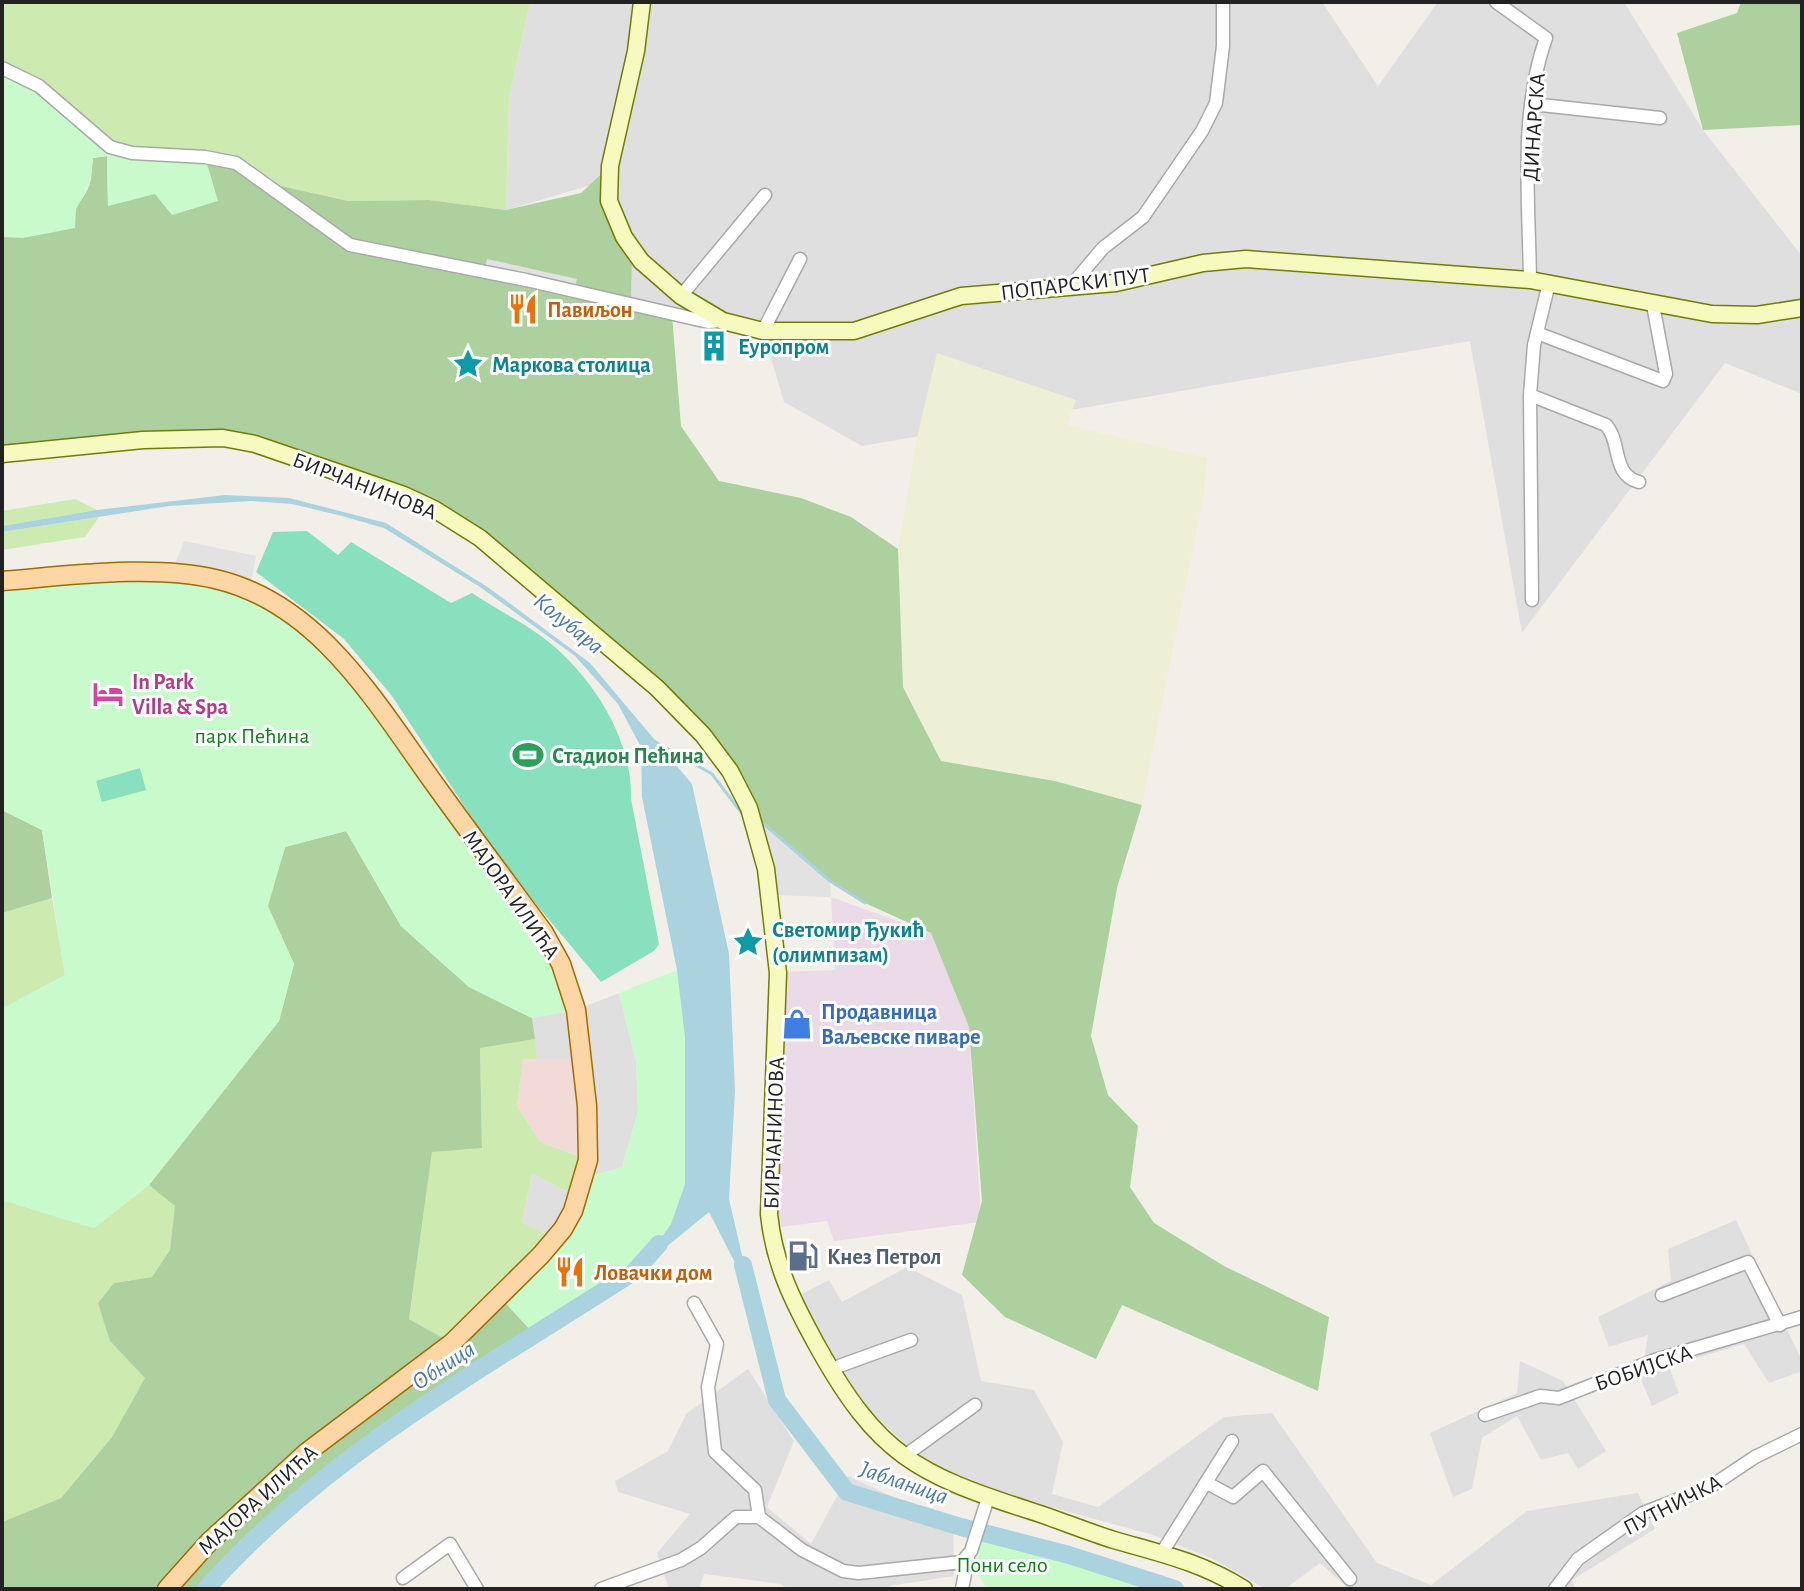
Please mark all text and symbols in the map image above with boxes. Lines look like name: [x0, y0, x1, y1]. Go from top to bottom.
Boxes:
street label: ДИНАРСКА: [1519, 72, 1549, 182]
street label: ПОПАРСКИ ПУТ: [999, 264, 1152, 304]
restaurant icon: Павиљон: [506, 292, 540, 326]
place label: Павиљон: [547, 299, 633, 321]
building icon: Еуропром: [697, 329, 731, 363]
place label: Еуропром: [738, 336, 829, 359]
place icon: Маркова столица: [451, 347, 485, 381]
place label: Маркова столица: [492, 354, 651, 376]
street label: БИРЧАНИНОВА: [290, 448, 440, 524]
water label: Колубара: [529, 589, 608, 659]
place label: In Park Villa & Spa: [132, 671, 228, 718]
hotel icon: In Park Villa & Spa: [91, 677, 125, 711]
park label: парк Пећина: [195, 725, 309, 747]
sports icon: Стадион Пећина: [511, 738, 545, 772]
place label: Стадион Пећина: [552, 745, 704, 767]
street label: МАЈОРА ИЛИЋА: [459, 826, 564, 963]
place label: Светомир Ђукић (олимпизам): [772, 919, 924, 966]
place icon: Светомир Ђукић (олимпизам): [731, 925, 765, 959]
place label: Продавница Ваљевске пиваре: [821, 1001, 981, 1048]
shop icon: Продавница Ваљевске пиваре: [780, 1007, 814, 1041]
street label: БИРЧАНИНОВА: [760, 1056, 788, 1210]
fuel station icon: Кнез Петрол: [786, 1239, 820, 1273]
place label: Кнез Петрол: [827, 1246, 941, 1268]
restaurant icon: Ловачки дом: [553, 1255, 587, 1289]
place label: Ловачки дом: [594, 1262, 713, 1284]
water label: Обница: [408, 1337, 479, 1395]
street label: БОБИЈСКА: [1592, 1341, 1695, 1395]
street label: МАЈОРА ИЛИЋА: [194, 1441, 321, 1559]
water label: Јабланица: [856, 1456, 951, 1509]
street label: ПУТНИЧКА: [1620, 1471, 1725, 1539]
park label: Пони село: [956, 1554, 1048, 1576]

